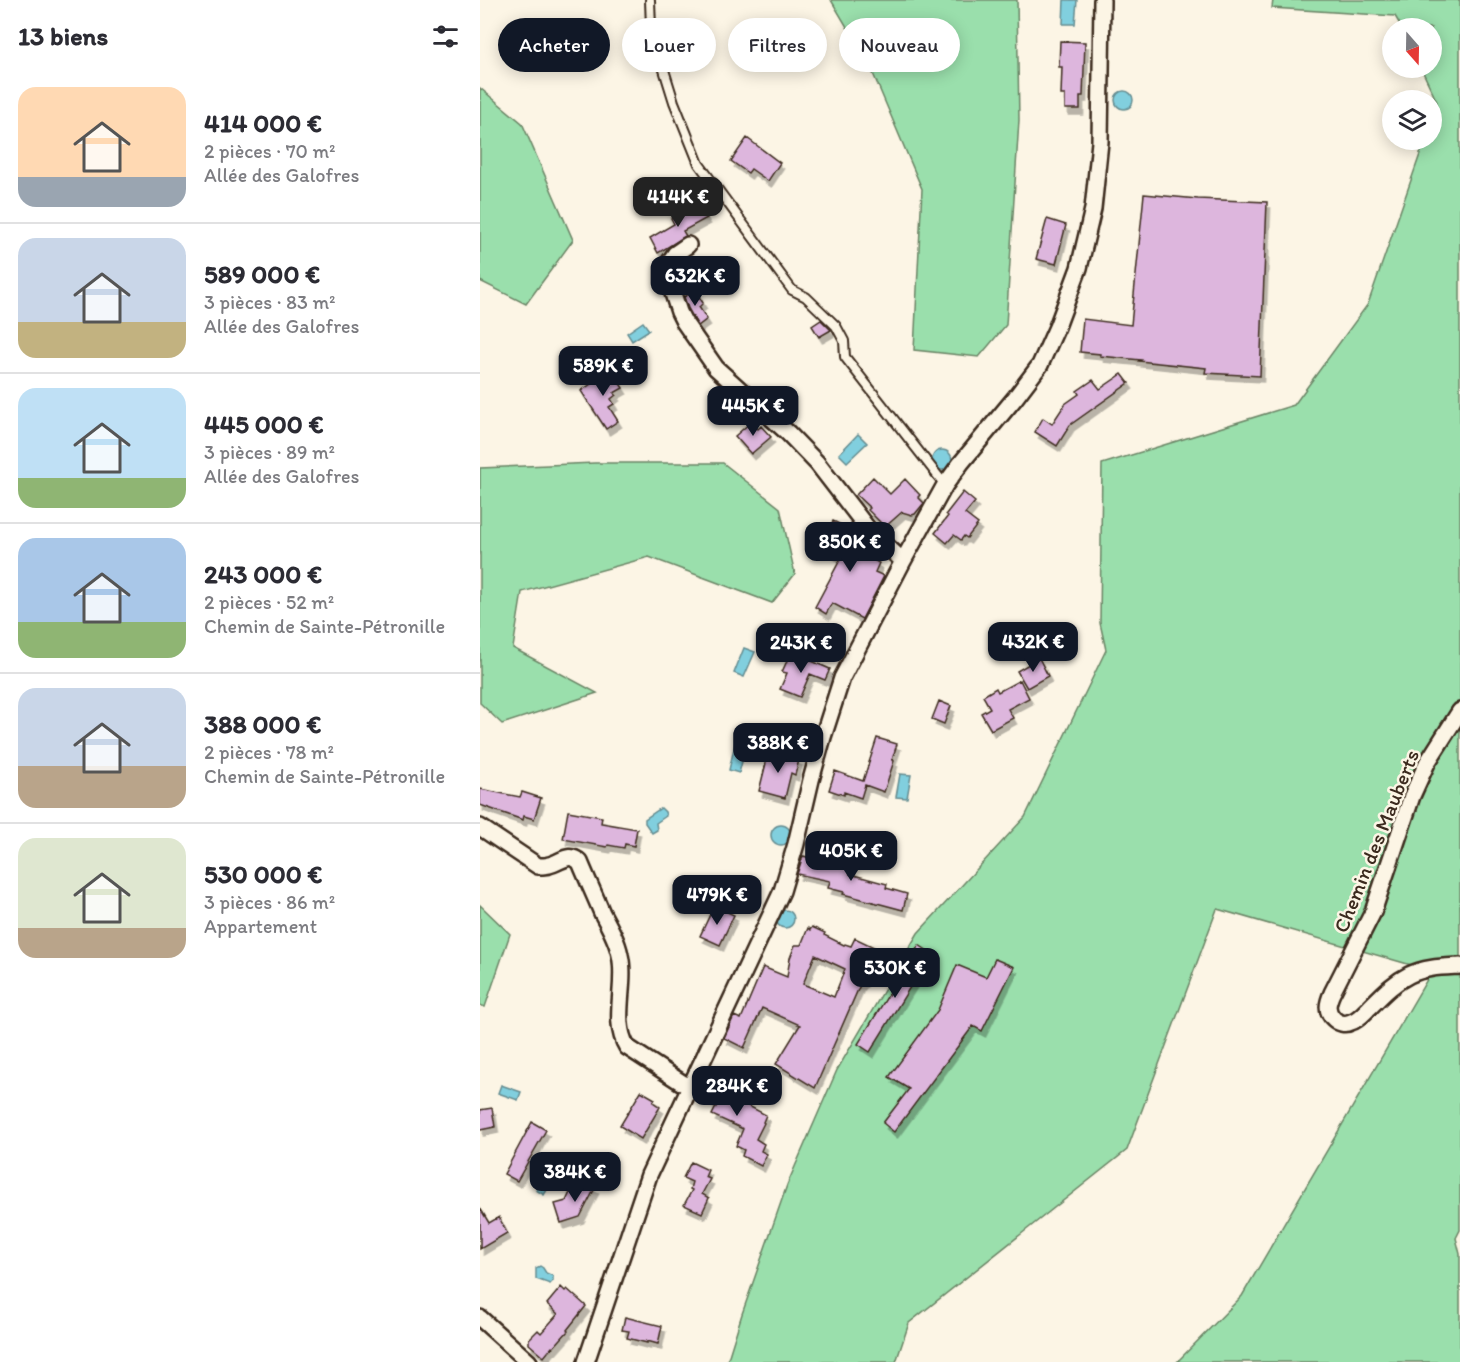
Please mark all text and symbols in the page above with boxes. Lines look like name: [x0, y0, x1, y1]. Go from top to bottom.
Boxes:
chip: Acheter: [498, 18, 610, 72]
chip: Louer: [622, 18, 716, 72]
chip: Filtres: [728, 18, 827, 72]
chip: Nouveau: [839, 18, 960, 72]
north arrow: [1382, 18, 1442, 78]
map controls: [1382, 18, 1442, 150]
text: 13 biens: [18, 20, 108, 52]
icon: filters: [429, 20, 462, 53]
button: layers: [1382, 90, 1442, 150]
text: 414 000 €: [204, 107, 322, 139]
icon: home: [66, 111, 138, 183]
text: 2 pièces · 70 m²: [204, 139, 335, 163]
text: Allée des Galofres: [204, 163, 359, 187]
pin: 414K €: [629, 177, 727, 228]
text: 414K €: [647, 184, 709, 208]
pin: 632K €: [646, 256, 744, 307]
text: 589 000 €: [204, 258, 320, 290]
icon: home: [66, 262, 138, 334]
text: 632K €: [665, 263, 725, 287]
text: 3 pièces · 83 m²: [204, 290, 335, 314]
text: Allée des Galofres: [204, 314, 359, 338]
pin: 589K €: [554, 346, 652, 397]
text: 589K €: [573, 353, 633, 377]
pin: 445K €: [704, 386, 802, 437]
text: 445K €: [721, 393, 785, 417]
text: 445 000 €: [204, 408, 324, 440]
icon: home: [66, 412, 138, 484]
text: 3 pièces · 89 m²: [204, 440, 335, 464]
text: Allée des Galofres: [204, 464, 359, 488]
pin: 850K €: [801, 522, 899, 573]
text: 850K €: [819, 529, 881, 553]
text: 243 000 €: [204, 558, 322, 590]
icon: home: [66, 562, 138, 634]
text: 2 pièces · 52 m²: [204, 590, 334, 614]
text: Chemin de Sainte-Pétronille: [204, 614, 445, 638]
pin: 432K €: [984, 622, 1082, 673]
pin: 243K €: [752, 623, 850, 674]
text: 432K €: [1002, 629, 1064, 653]
text: 243K €: [770, 630, 832, 654]
text: 388 000 €: [204, 708, 321, 740]
icon: home: [66, 712, 138, 784]
pin: 388K €: [729, 723, 827, 774]
text: 388K €: [747, 730, 809, 754]
text: 2 pièces · 78 m²: [204, 740, 334, 764]
street label: Chemin des Mauberts: [1328, 746, 1424, 936]
text: Chemin de Sainte-Pétronille: [204, 764, 445, 788]
pin: 405K €: [802, 831, 900, 882]
text: 405K €: [819, 838, 883, 862]
text: 530 000 €: [204, 858, 322, 890]
icon: home: [66, 862, 138, 934]
pin: 479K €: [668, 875, 766, 926]
text: 479K €: [686, 882, 748, 906]
text: 3 pièces · 86 m²: [204, 890, 335, 914]
text: Appartement: [204, 914, 317, 938]
pin: 530K €: [846, 948, 944, 999]
text: 530K €: [864, 955, 926, 979]
pin: 284K €: [688, 1066, 786, 1117]
text: 284K €: [706, 1073, 768, 1097]
pin: 384K €: [526, 1152, 624, 1203]
text: 384K €: [544, 1159, 606, 1183]

